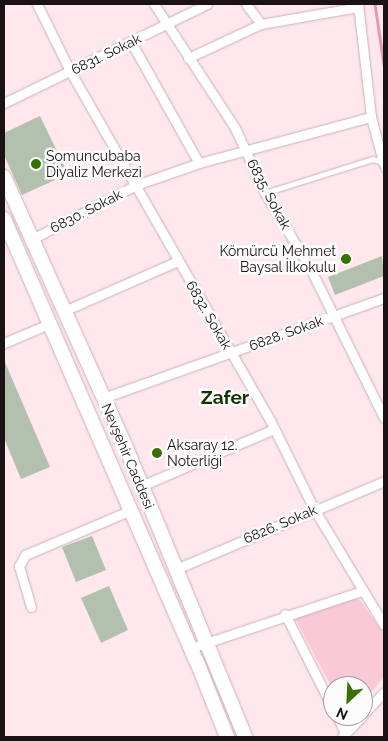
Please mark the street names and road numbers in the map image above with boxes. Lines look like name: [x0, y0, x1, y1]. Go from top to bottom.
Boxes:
street label: 6831. Sokak: [68, 30, 144, 78]
street label: 6835. Sokak: [243, 156, 295, 232]
street label: 6830. Sokak: [47, 186, 125, 236]
street label: 6832. Sokak: [182, 277, 236, 353]
street label: 6828. Sokak: [247, 312, 325, 354]
street label: Nevşehir Caddesi: [98, 401, 158, 511]
street label: 6826. Sokak: [241, 501, 319, 547]

